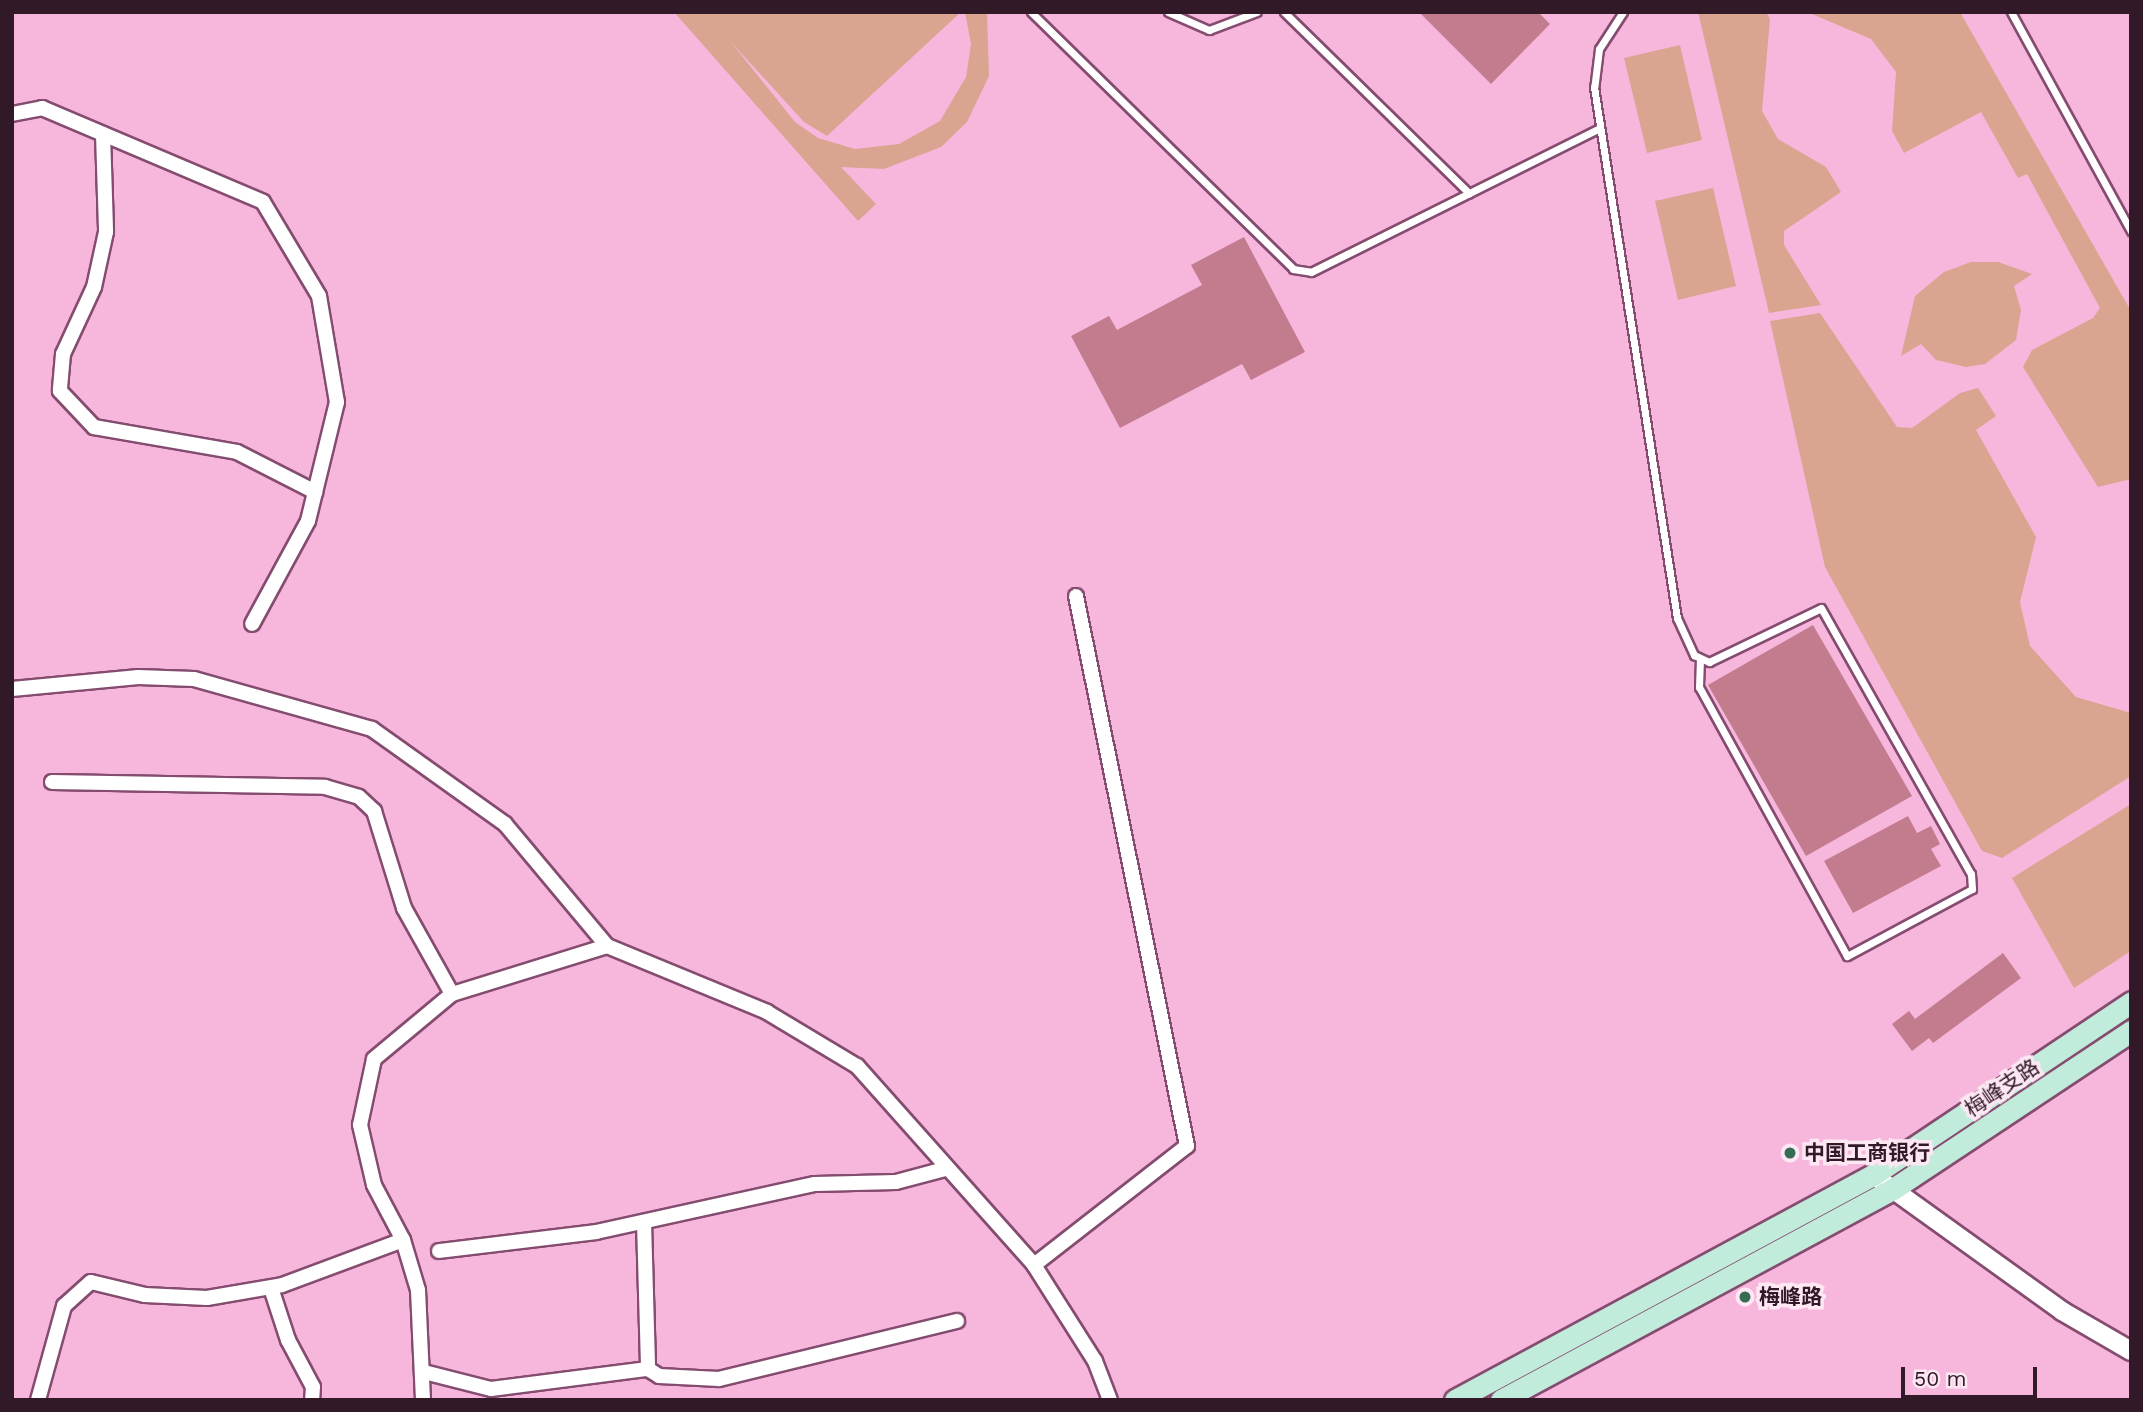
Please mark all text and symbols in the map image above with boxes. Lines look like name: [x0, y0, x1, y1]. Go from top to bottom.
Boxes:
street label: 梅峰支路: [1960, 1054, 2044, 1122]
place label: 中国工商银行: [1804, 1140, 1930, 1166]
marker: 中国工商银行: [1782, 1145, 1798, 1161]
place label: 梅峰路: [1759, 1284, 1822, 1310]
marker: 梅峰路: [1737, 1289, 1753, 1305]
scale bar: [1905, 1352, 2042, 1396]
text: 50 m: [1914, 1366, 1966, 1391]

